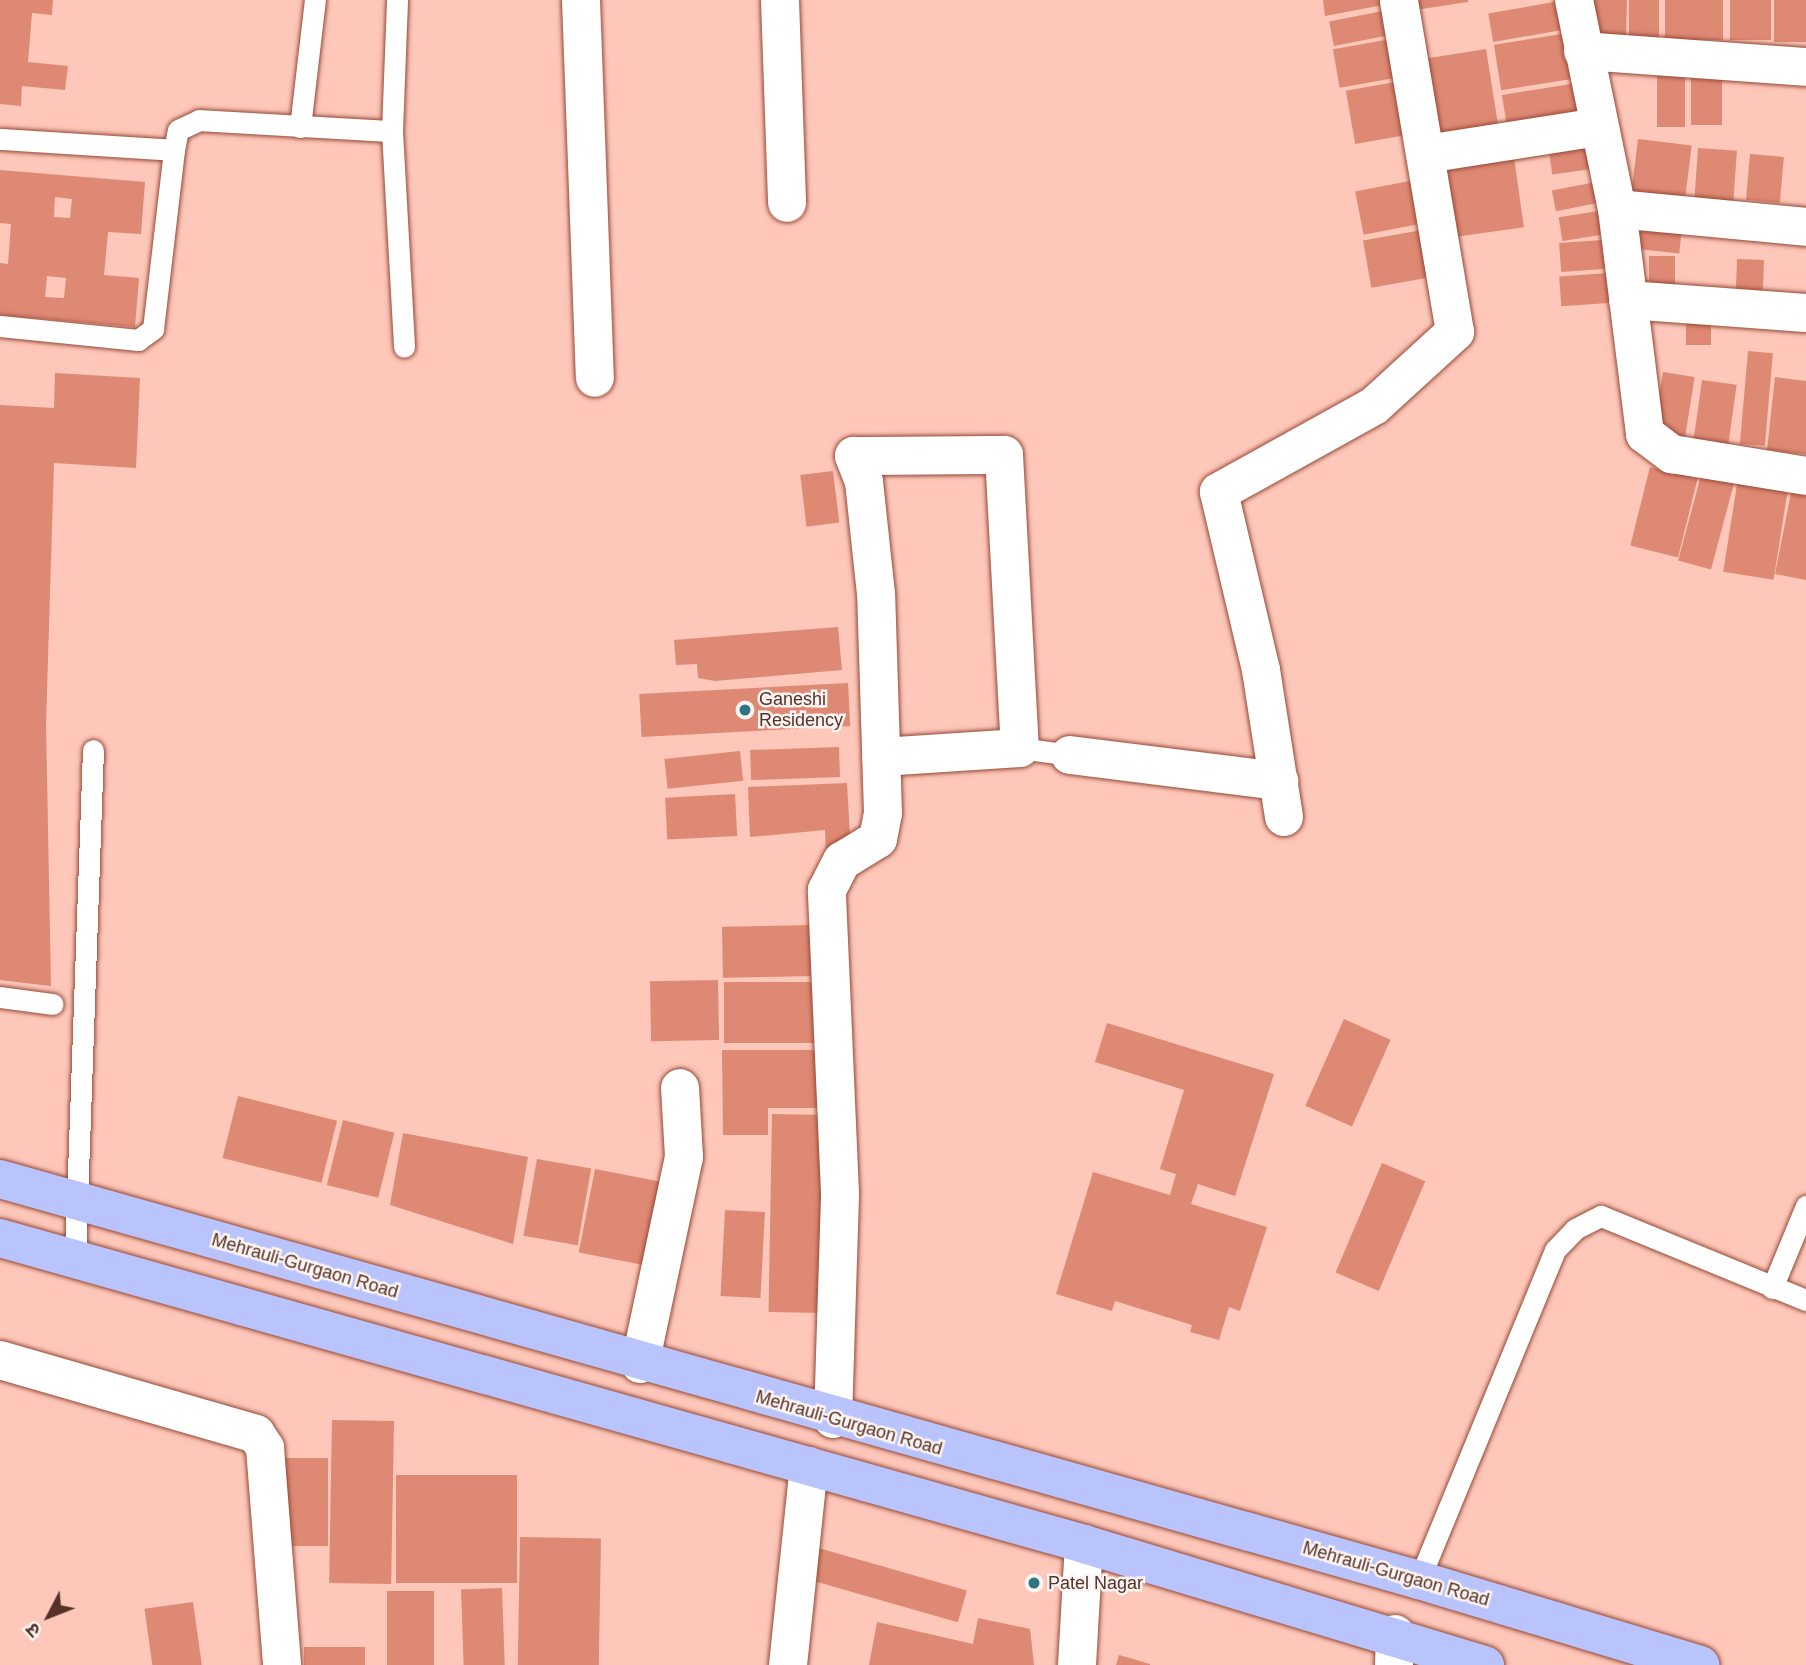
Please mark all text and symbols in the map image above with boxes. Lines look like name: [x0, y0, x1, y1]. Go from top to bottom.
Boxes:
place label: Ganeshi Residency: [759, 689, 843, 732]
marker: Ganeshi Residency: [737, 702, 753, 718]
street label: Mehrauli-Gurgaon Road: [209, 1229, 401, 1303]
street label: Mehrauli-Gurgaon Road: [753, 1386, 945, 1460]
street label: Mehrauli-Gurgaon Road: [1300, 1537, 1492, 1611]
place label: Patel Nagar: [1048, 1572, 1143, 1594]
marker: Patel Nagar: [1026, 1575, 1042, 1591]
north arrow: [14, 1581, 84, 1651]
text: उ: [21, 1619, 45, 1642]

